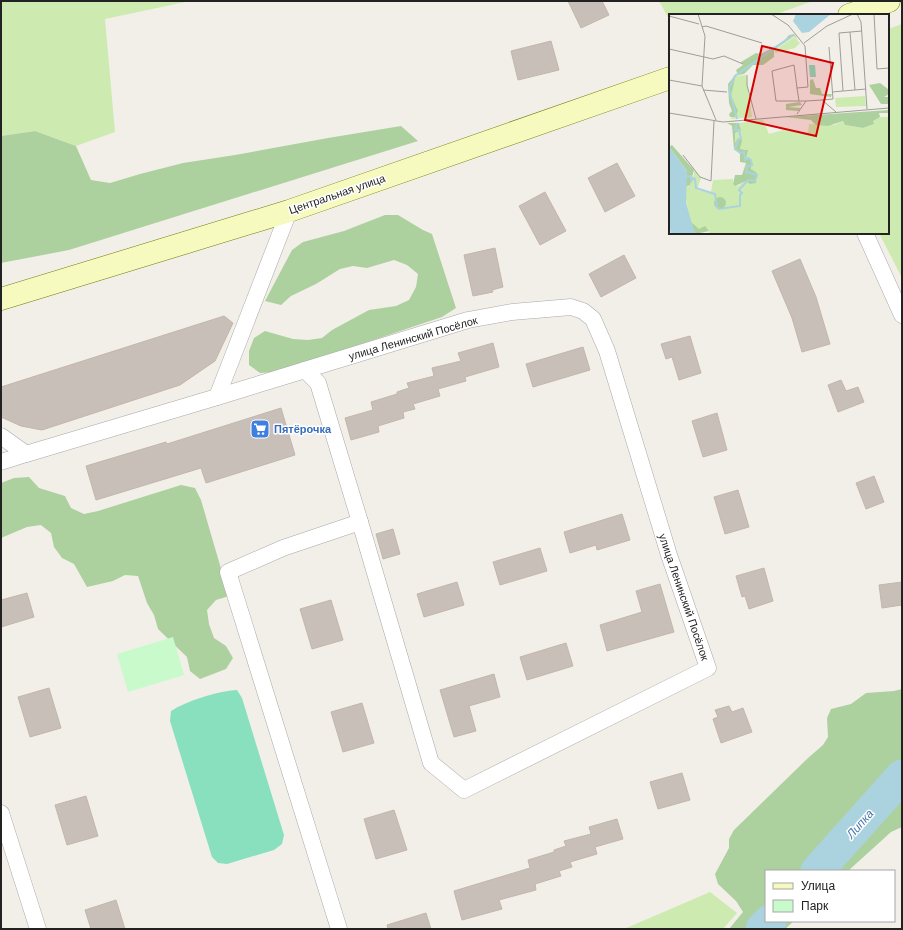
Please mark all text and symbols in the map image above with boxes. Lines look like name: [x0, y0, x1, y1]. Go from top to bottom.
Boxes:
inset map: [669, 14, 889, 234]
street label: Центральная улица: [287, 171, 388, 217]
street label: улица Ленинский Посёлок: [347, 313, 479, 363]
supermarket icon: Пятёрочка: [249, 418, 271, 440]
place label: Пятёрочка: [274, 422, 332, 436]
street label: улица Ленинский Посёлок: [656, 532, 712, 663]
water label: Липка: [842, 806, 877, 843]
legend: [765, 870, 895, 922]
text: Улица: [801, 878, 835, 894]
text: Парк: [801, 898, 829, 914]

